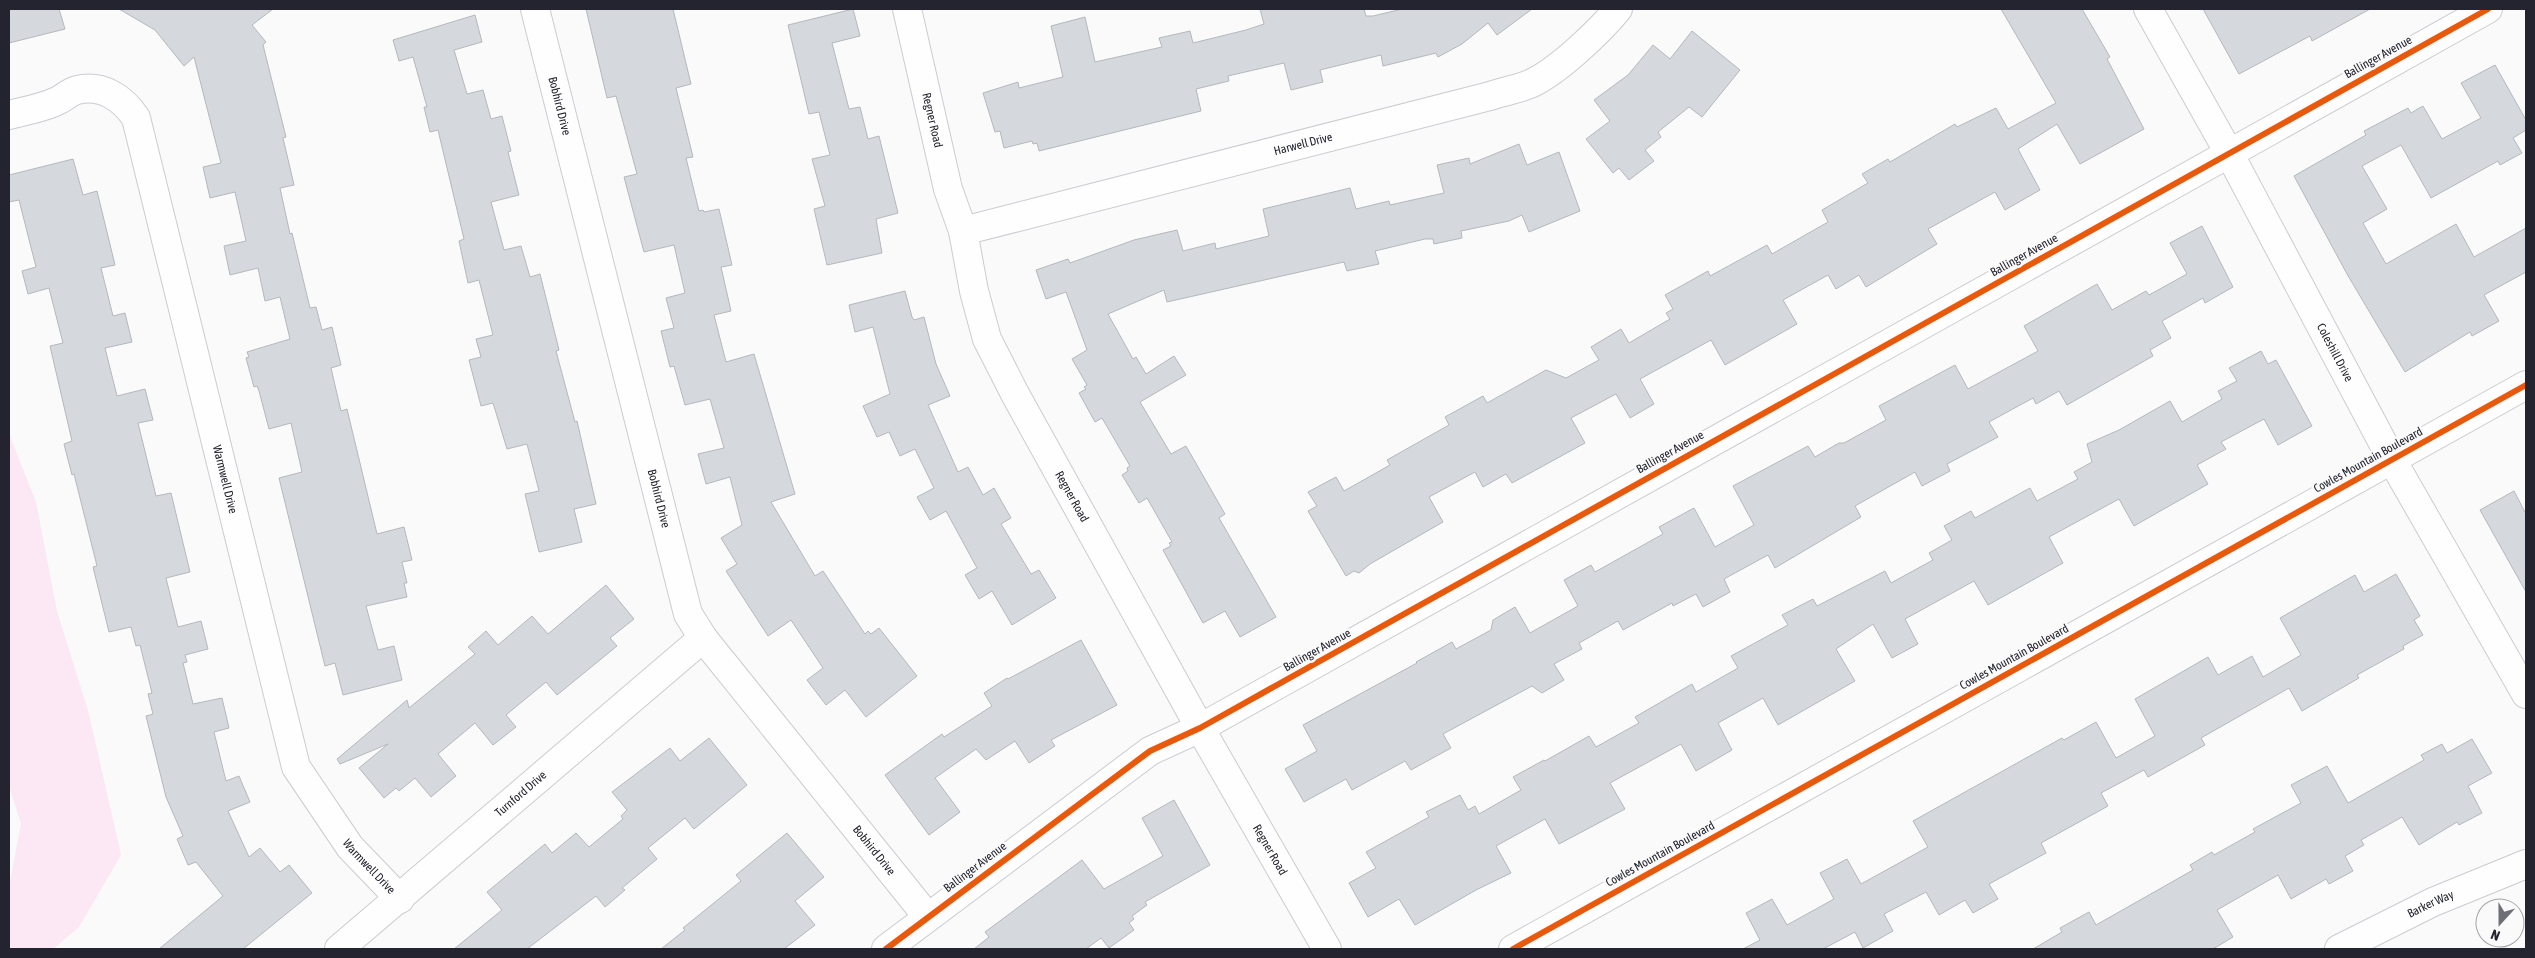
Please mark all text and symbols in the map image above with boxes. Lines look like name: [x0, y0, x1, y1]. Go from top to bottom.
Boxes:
street label: Ballinger Avenue: [2342, 33, 2414, 81]
street label: Bobhird Drive: [545, 75, 574, 137]
street label: Regner Road: [919, 91, 945, 149]
street label: Harwell Drive: [1272, 130, 1334, 158]
street label: Ballinger Avenue: [1988, 231, 2060, 279]
street label: Coleshill Drive: [2314, 321, 2356, 384]
street label: Cowles Mountain Boulevard: [2311, 424, 2425, 496]
street label: Ballinger Avenue: [1634, 428, 1706, 476]
street label: Warmwell Drive: [210, 444, 240, 515]
street label: Bobhird Drive: [645, 468, 673, 529]
street label: Regner Road: [1052, 469, 1092, 525]
street label: Cowles Mountain Boulevard: [1957, 621, 2071, 693]
street label: Ballinger Avenue: [1281, 626, 1353, 674]
street label: Turnford Drive: [492, 768, 549, 820]
street label: Cowles Mountain Boulevard: [1603, 818, 1717, 890]
street label: Regner Road: [1250, 822, 1290, 878]
street label: Bobhird Drive: [850, 823, 898, 878]
street label: Warmwell Drive: [340, 837, 398, 897]
street label: Ballinger Avenue: [941, 839, 1009, 895]
street label: Barker Way: [2405, 887, 2456, 921]
north arrow: [2475, 898, 2525, 948]
text: N: [2489, 926, 2502, 944]

